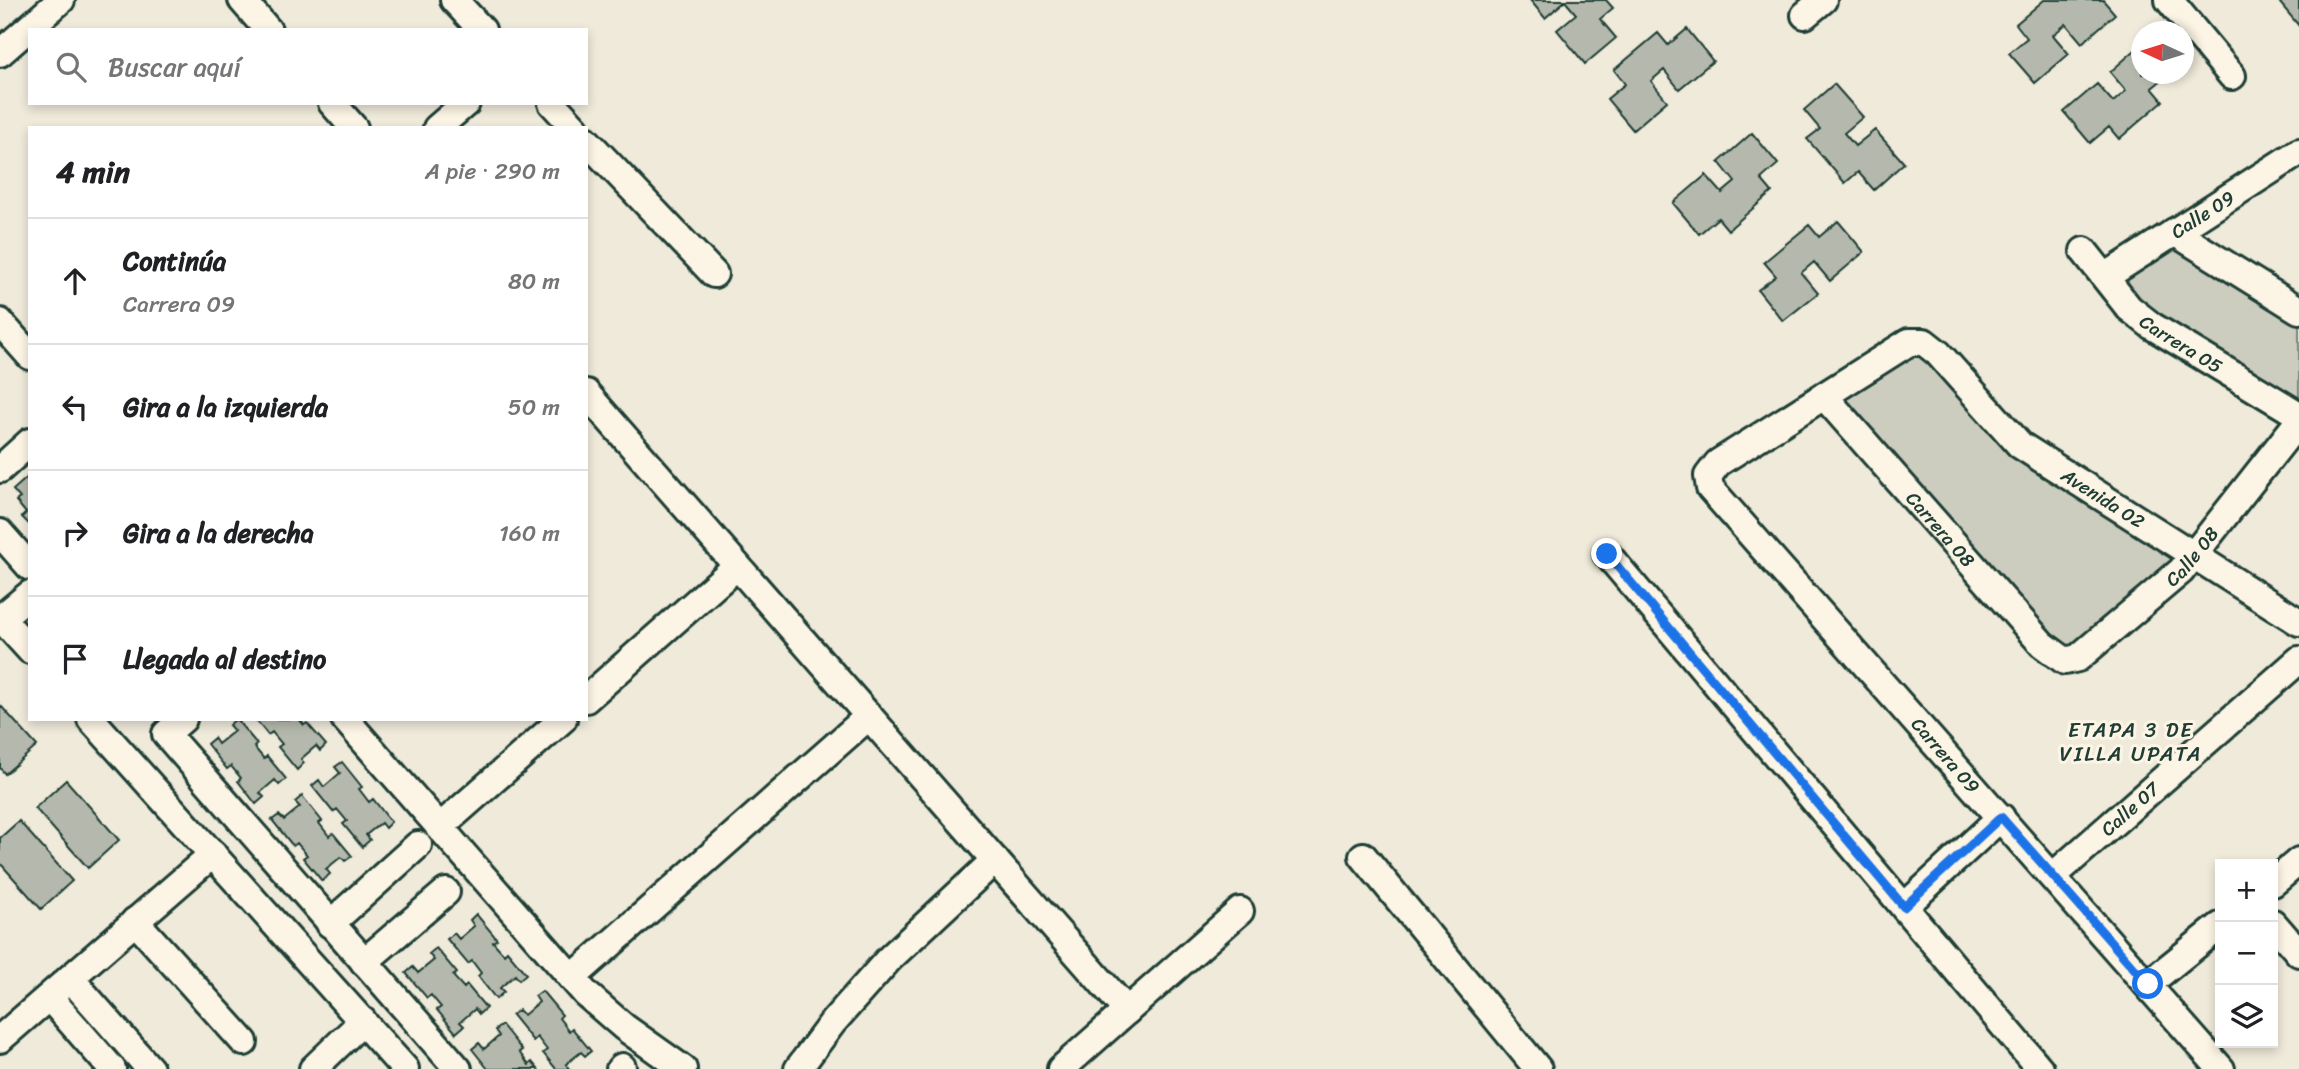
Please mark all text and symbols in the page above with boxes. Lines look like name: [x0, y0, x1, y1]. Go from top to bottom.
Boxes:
north arrow: [2131, 21, 2194, 84]
search box: [28, 28, 588, 105]
text: Buscar aquí: [108, 44, 241, 90]
icon: search: [52, 48, 90, 86]
text: 4 min: [56, 145, 130, 199]
text: A pie · 290 m: [425, 151, 560, 192]
street label: Calle 09: [2164, 182, 2241, 248]
text: Continúa: [123, 238, 226, 284]
text: 80 m: [508, 261, 560, 302]
icon: ahead: [56, 262, 94, 300]
text: Carrera 09: [123, 284, 235, 325]
street label: Carrera 05: [2132, 306, 2230, 382]
text: Gira a la izquierda: [123, 384, 328, 430]
text: 50 m: [508, 387, 560, 428]
icon: left: [56, 388, 94, 426]
street label: Avenida 02: [2054, 459, 2152, 537]
street label: Carrera 08: [1898, 484, 1984, 575]
text: Gira a la derecha: [123, 510, 314, 556]
text: 160 m: [499, 513, 560, 554]
icon: right: [56, 514, 94, 552]
street label: Calle 08: [2158, 519, 2228, 595]
route end: [1591, 538, 1622, 569]
text: Llegada al destino: [123, 636, 326, 682]
icon: arrive: [56, 640, 94, 678]
street label: Carrera 09: [1903, 710, 1988, 801]
district label: ETAPA 3 DE VILLA UPATA: [2060, 711, 2202, 773]
street label: Calle 07: [2093, 773, 2168, 845]
map controls: [2215, 859, 2278, 1048]
button: +: [2215, 859, 2278, 922]
button: −: [2215, 922, 2278, 985]
route start: [2132, 968, 2163, 999]
button: layers: [2215, 985, 2278, 1048]

